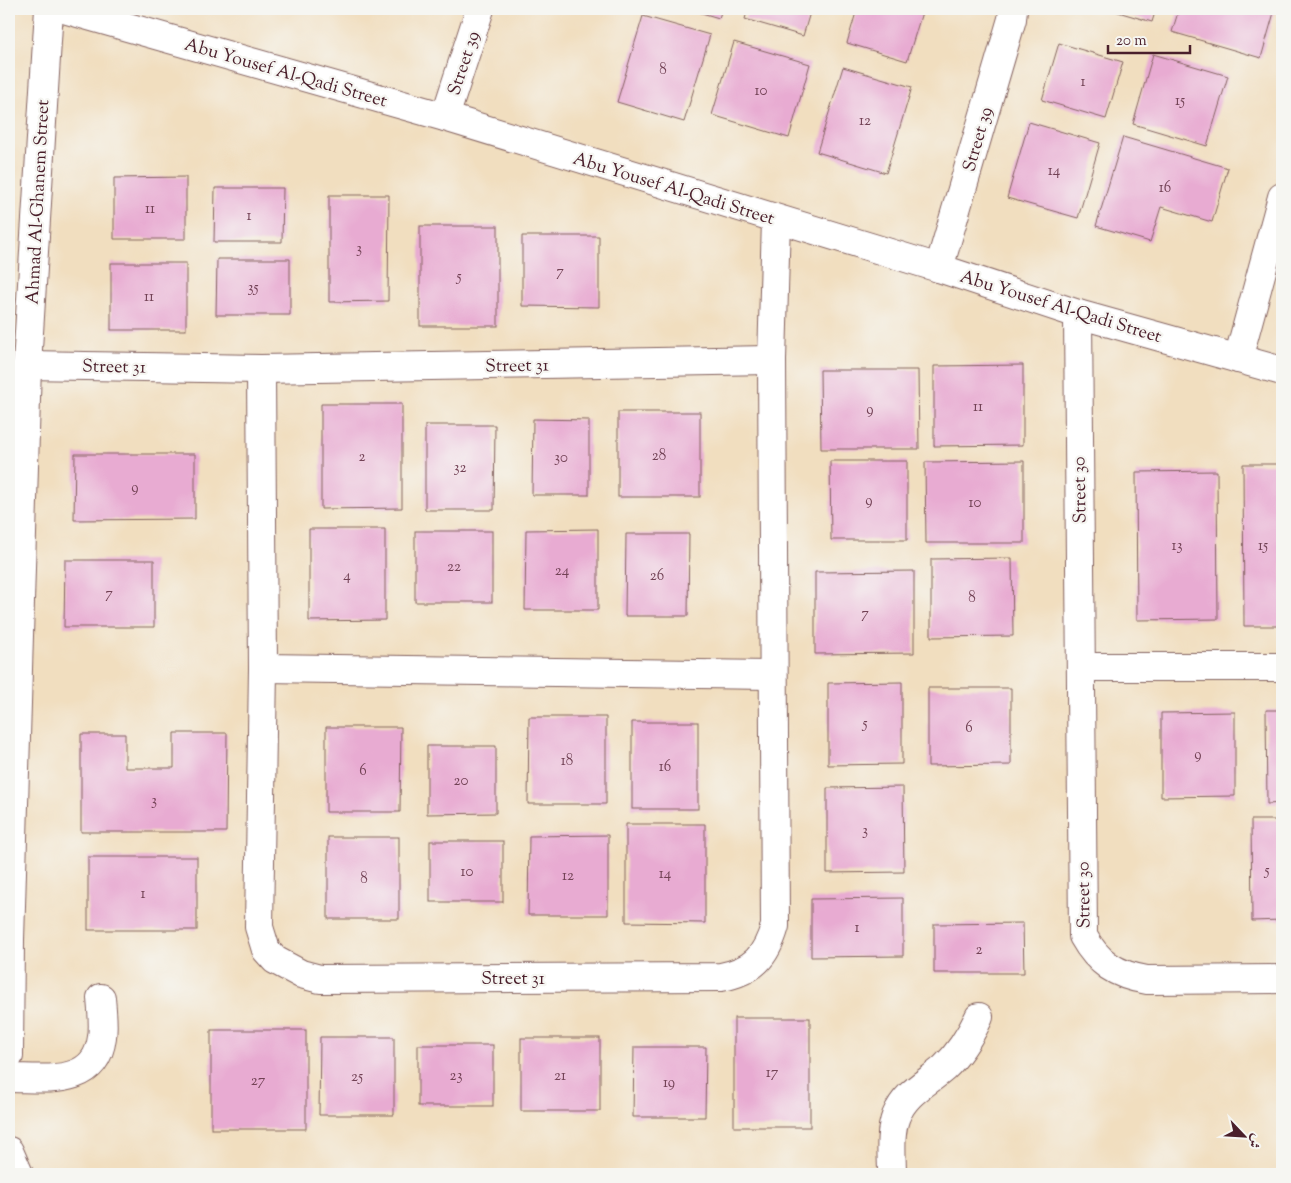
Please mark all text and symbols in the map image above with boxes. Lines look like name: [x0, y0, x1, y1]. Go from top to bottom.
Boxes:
scale bar: [1108, 22, 1191, 54]
street label: Street 39: [442, 28, 488, 99]
text: 20 m: [1116, 31, 1147, 52]
street label: Abu Yousef Al-Qadi Street: [181, 33, 390, 115]
house number: 8: [659, 60, 667, 81]
house number: 1: [1080, 72, 1086, 93]
house number: 10: [755, 81, 768, 102]
house number: 15: [1175, 91, 1185, 112]
street label: Ahmad Al-Ghanem Street: [21, 99, 57, 305]
street label: Street 39: [957, 104, 1001, 175]
house number: 12: [859, 111, 871, 132]
street label: Abu Yousef Al-Qadi Street: [569, 147, 777, 233]
house number: 14: [1048, 161, 1061, 182]
house number: 16: [1159, 178, 1171, 199]
house number: 11: [145, 199, 155, 220]
house number: 1: [246, 206, 252, 227]
house number: 3: [356, 239, 362, 260]
house number: 7: [556, 262, 564, 283]
street label: Abu Yousef Al-Qadi Street: [956, 265, 1164, 351]
house number: 5: [455, 267, 462, 288]
house number: 35: [247, 278, 259, 299]
house number: 11: [144, 287, 154, 308]
street label: Street 31: [485, 353, 549, 381]
street label: Street 31: [82, 354, 146, 382]
house number: 11: [973, 397, 983, 418]
house number: 9: [866, 400, 874, 421]
house number: 28: [652, 446, 666, 467]
house number: 2: [358, 447, 366, 468]
house number: 30: [554, 448, 568, 469]
street label: Street 30: [1067, 456, 1095, 524]
house number: 32: [453, 458, 467, 479]
house number: 9: [131, 478, 139, 499]
house number: 9: [865, 491, 873, 512]
house number: 10: [969, 493, 982, 514]
house number: 13: [1171, 536, 1183, 557]
house number: 15: [1258, 536, 1268, 557]
house number: 22: [447, 557, 461, 578]
house number: 24: [555, 561, 570, 582]
house number: 4: [343, 566, 351, 587]
house number: 26: [650, 566, 664, 587]
house number: 7: [105, 584, 113, 605]
house number: 8: [968, 588, 976, 609]
house number: 7: [861, 604, 869, 625]
house number: 5: [861, 714, 868, 735]
house number: 6: [965, 718, 973, 739]
house number: 9: [1194, 745, 1202, 766]
house number: 18: [561, 751, 573, 772]
house number: 16: [659, 757, 671, 778]
house number: 6: [359, 761, 367, 782]
house number: 20: [454, 771, 469, 792]
house number: 3: [151, 791, 157, 812]
house number: 3: [862, 821, 868, 842]
street label: Street 30: [1071, 861, 1099, 929]
house number: 5: [1263, 861, 1270, 882]
house number: 10: [461, 862, 474, 883]
house number: 14: [659, 864, 672, 885]
house number: 12: [562, 866, 574, 887]
house number: 8: [360, 869, 368, 890]
house number: 1: [140, 884, 146, 905]
house number: 1: [854, 918, 860, 939]
house number: 2: [975, 940, 983, 961]
street label: Street 31: [481, 967, 545, 993]
house number: 17: [766, 1063, 779, 1084]
house number: 23: [449, 1066, 463, 1087]
house number: 21: [554, 1066, 566, 1087]
house number: 25: [351, 1067, 363, 1088]
house number: 27: [251, 1071, 266, 1092]
house number: 19: [663, 1073, 675, 1094]
north arrow: [1218, 1110, 1268, 1160]
text: ش: [1242, 1130, 1266, 1151]

